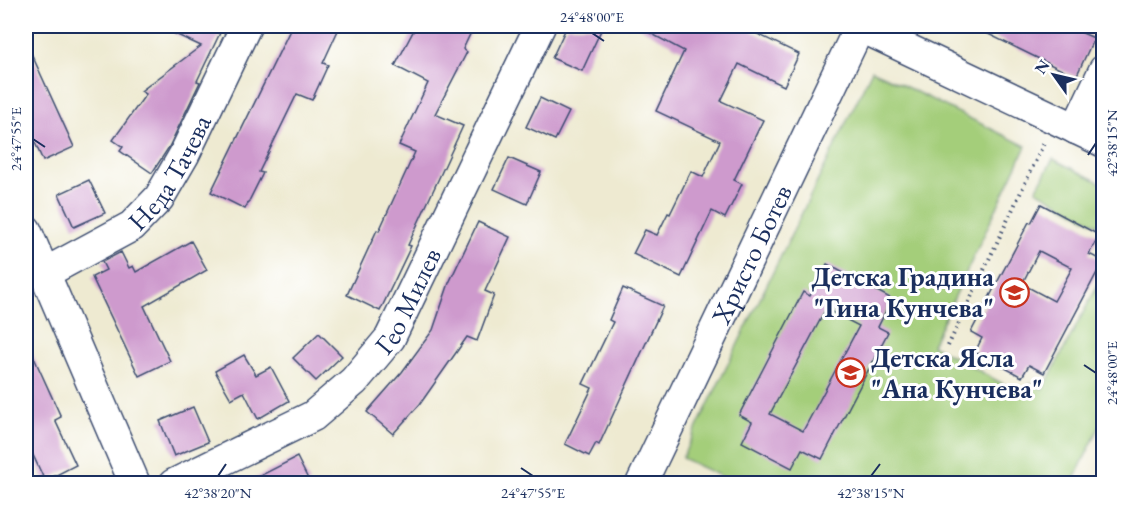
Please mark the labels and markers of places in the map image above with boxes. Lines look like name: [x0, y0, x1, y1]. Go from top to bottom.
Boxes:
place label: Детска Градина "Гина Кунчева": [811, 259, 994, 325]
school or university icon: Детска Градина "Гина Кунчева": [999, 276, 1031, 308]
place label: Детска Ясла "Ана Кунчева": [871, 340, 1043, 406]
school or university icon: Детска Ясла "Ана Кунчева": [834, 357, 866, 389]

